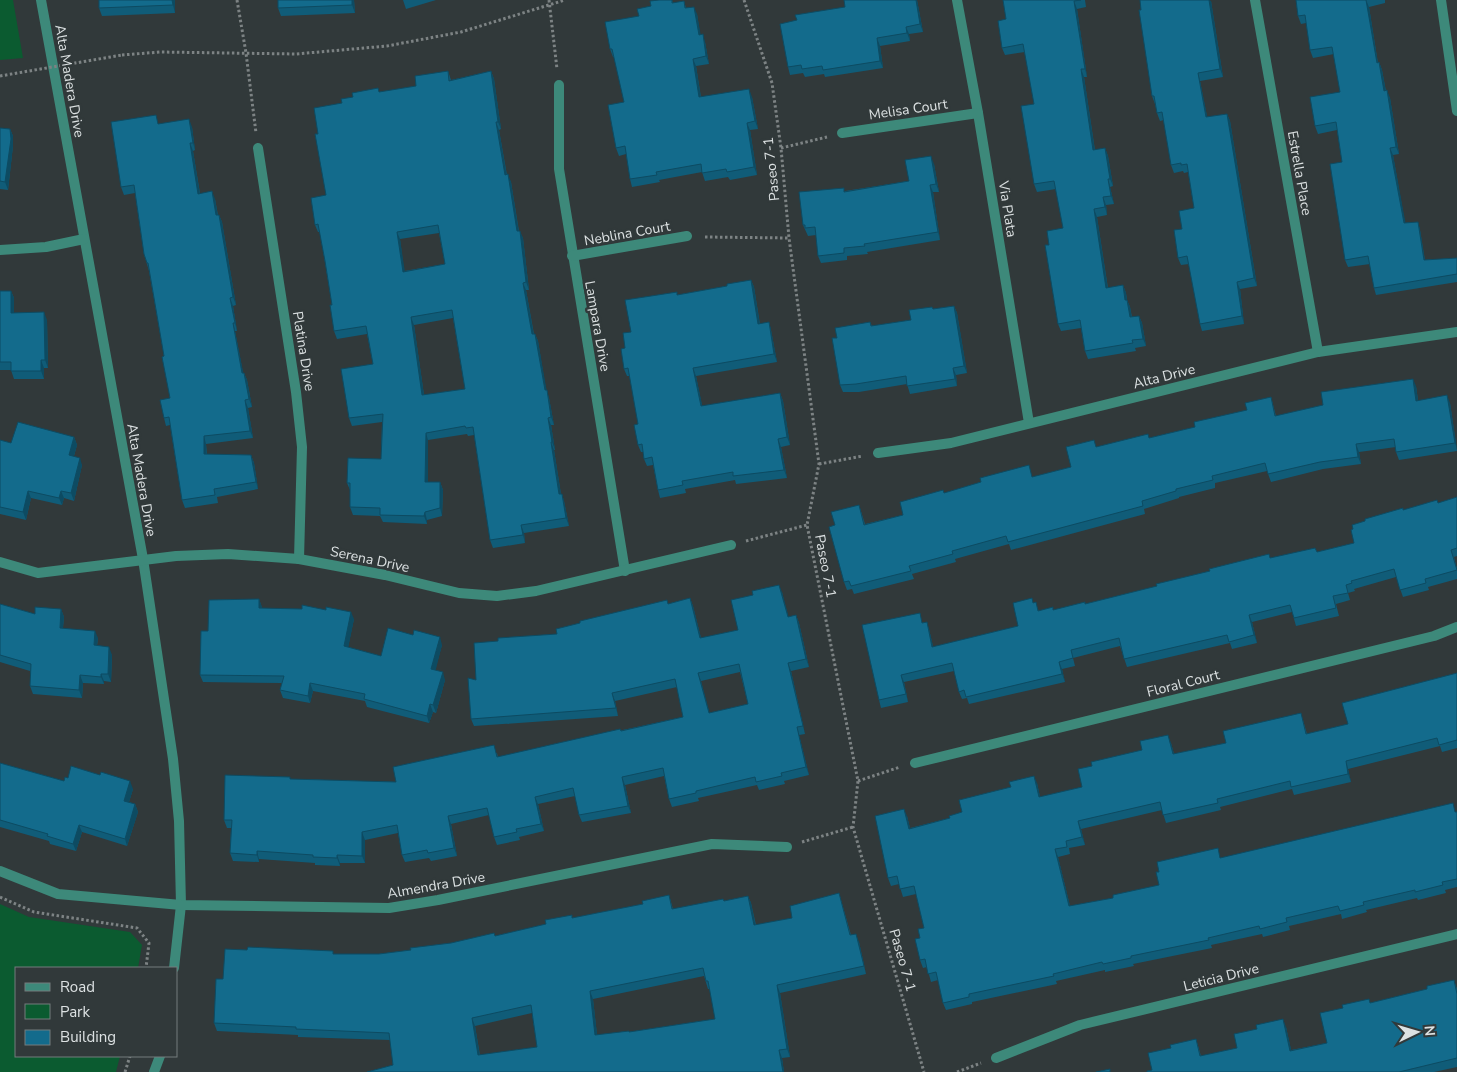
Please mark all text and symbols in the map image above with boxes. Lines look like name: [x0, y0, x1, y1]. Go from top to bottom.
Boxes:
street label: Alta Madera Drive: [50, 23, 89, 139]
street label: Melisa Court: [867, 95, 949, 124]
street label: Estrella Place: [1283, 129, 1316, 217]
street label: Paseo 7-1: [759, 136, 784, 202]
street label: Via Plata: [994, 179, 1021, 239]
street label: Neblina Court: [583, 217, 672, 250]
street label: Lampara Drive: [580, 279, 615, 373]
street label: Platina Drive: [288, 310, 319, 392]
street label: Alta Drive: [1131, 360, 1197, 393]
street label: Alta Madera Drive: [122, 422, 161, 538]
street label: Paseo 7-1: [810, 533, 841, 599]
street label: Serena Drive: [328, 542, 411, 577]
street label: Floral Court: [1145, 665, 1222, 702]
street label: Almendra Drive: [386, 868, 487, 903]
street label: Paseo 7-1: [885, 927, 921, 994]
street label: Leticia Drive: [1181, 959, 1261, 996]
legend: [15, 967, 178, 1057]
text: Road: [60, 977, 95, 997]
text: Park: [60, 1002, 90, 1022]
north arrow: [1392, 1007, 1442, 1057]
text: N: [1420, 1025, 1439, 1037]
text: Building: [60, 1027, 116, 1047]

